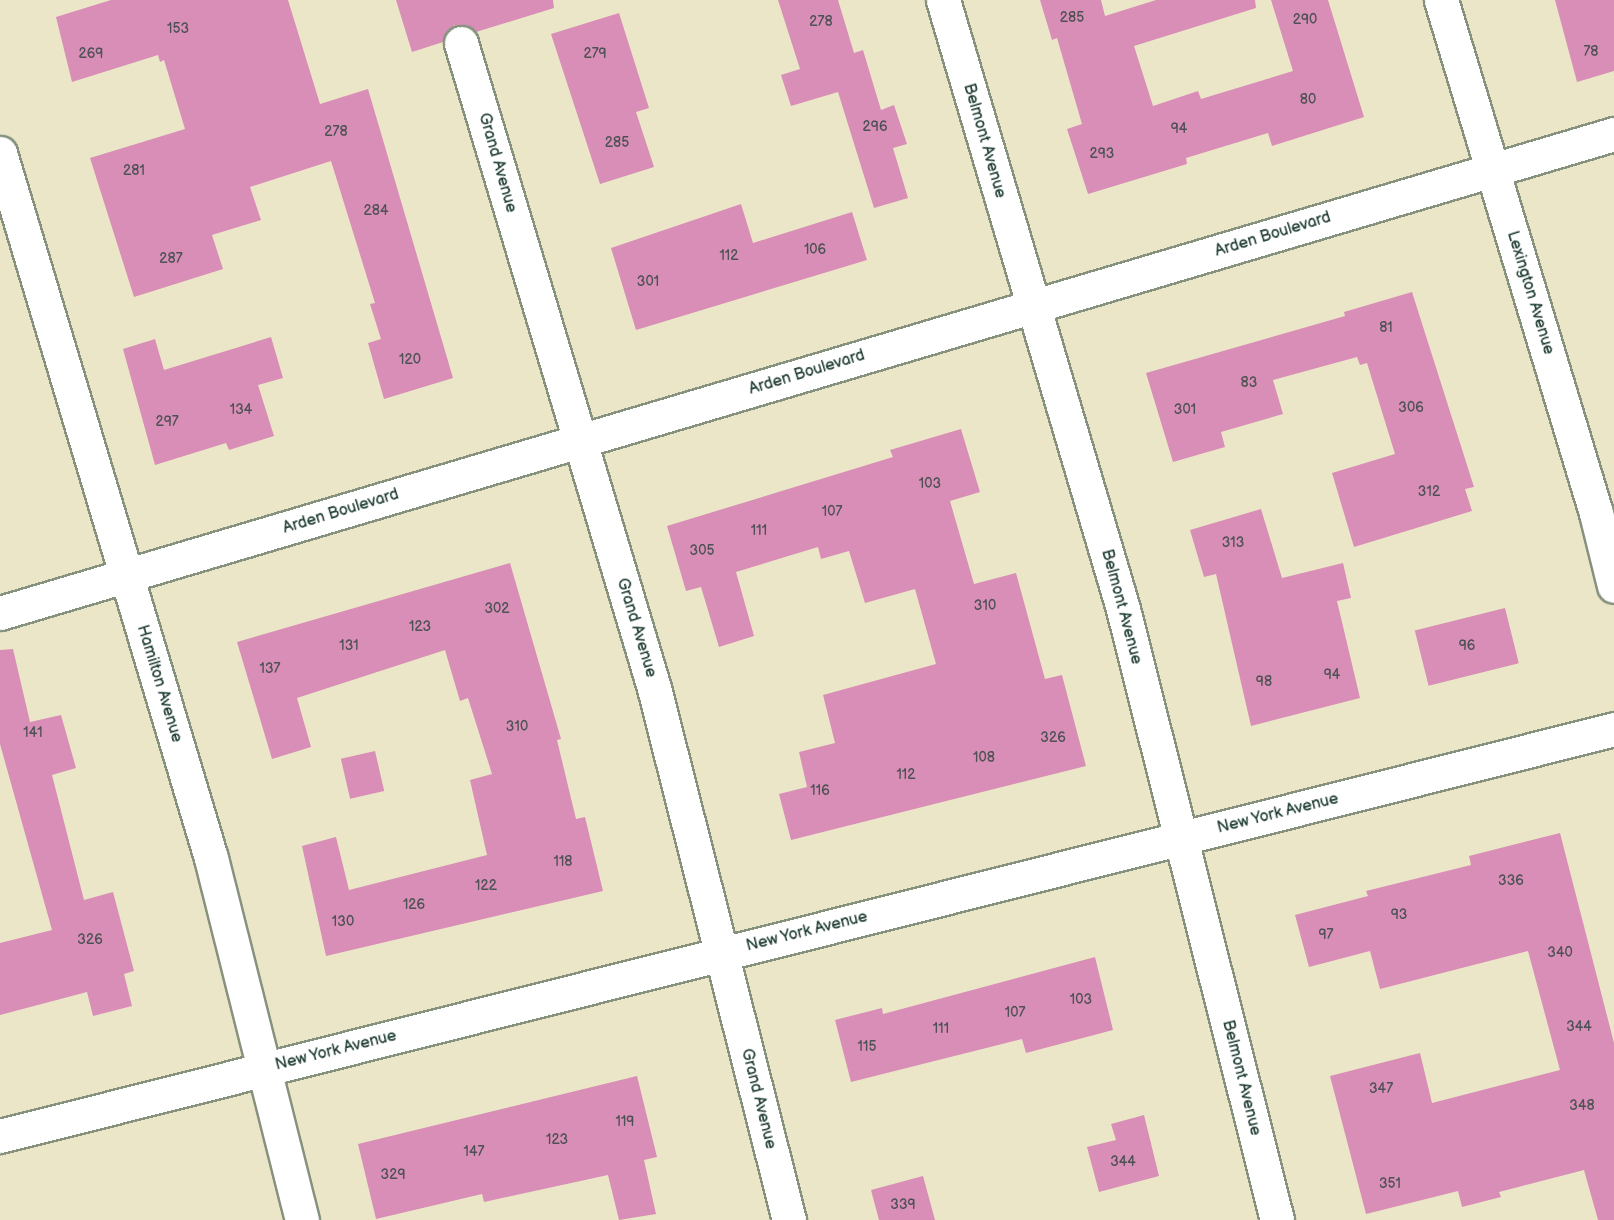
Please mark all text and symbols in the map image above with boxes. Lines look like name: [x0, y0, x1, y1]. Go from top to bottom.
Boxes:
house number: 285: [1060, 10, 1084, 26]
house number: 290: [1293, 12, 1317, 28]
house number: 278: [809, 14, 833, 30]
house number: 153: [167, 21, 189, 37]
house number: 78: [1583, 44, 1599, 60]
house number: 269: [79, 46, 103, 62]
house number: 279: [583, 46, 607, 62]
street label: Belmont Avenue: [958, 82, 1010, 200]
house number: 80: [1300, 92, 1316, 108]
street label: Grand Avenue: [474, 111, 520, 215]
house number: 296: [863, 119, 887, 135]
house number: 94: [1171, 121, 1187, 137]
house number: 278: [324, 124, 348, 140]
house number: 285: [605, 135, 629, 151]
house number: 293: [1090, 146, 1114, 162]
house number: 281: [123, 163, 145, 179]
house number: 284: [364, 203, 388, 219]
street label: Arden Boulevard: [1213, 208, 1333, 262]
street label: Lexington Avenue: [1502, 229, 1558, 357]
house number: 106: [804, 242, 826, 258]
house number: 112: [719, 248, 739, 264]
house number: 287: [159, 251, 183, 267]
house number: 301: [637, 274, 659, 290]
house number: 81: [1379, 320, 1393, 336]
street label: Arden Boulevard: [747, 346, 867, 400]
house number: 120: [399, 352, 421, 368]
house number: 83: [1241, 375, 1257, 391]
house number: 306: [1398, 400, 1424, 416]
house number: 134: [230, 402, 252, 418]
house number: 301: [1174, 402, 1196, 418]
house number: 297: [155, 414, 179, 430]
house number: 103: [919, 476, 941, 492]
house number: 312: [1418, 484, 1440, 500]
street label: Arden Boulevard: [281, 485, 401, 539]
house number: 107: [822, 504, 842, 520]
house number: 111: [751, 523, 767, 539]
house number: 313: [1222, 535, 1244, 551]
house number: 305: [690, 543, 714, 559]
street label: Belmont Avenue: [1096, 547, 1146, 667]
street label: Grand Avenue: [612, 576, 660, 680]
house number: 310: [974, 598, 996, 614]
house number: 302: [484, 601, 510, 617]
house number: 123: [409, 619, 431, 635]
street label: Hamilton Avenue: [132, 623, 186, 745]
house number: 131: [339, 638, 359, 654]
house number: 96: [1459, 638, 1475, 654]
house number: 137: [260, 661, 280, 677]
house number: 94: [1324, 667, 1340, 683]
house number: 98: [1256, 674, 1272, 690]
house number: 310: [506, 719, 528, 735]
house number: 141: [23, 725, 43, 741]
house number: 326: [1040, 730, 1066, 746]
house number: 108: [973, 750, 995, 766]
house number: 112: [896, 767, 916, 783]
house number: 116: [810, 783, 830, 799]
street label: New York Avenue: [1215, 790, 1341, 838]
house number: 118: [554, 854, 572, 870]
house number: 336: [1498, 873, 1524, 889]
house number: 122: [475, 878, 497, 894]
house number: 126: [403, 897, 425, 913]
house number: 93: [1391, 907, 1407, 923]
street label: New York Avenue: [744, 908, 870, 956]
house number: 130: [332, 914, 354, 930]
house number: 97: [1319, 927, 1333, 943]
house number: 326: [77, 932, 103, 948]
house number: 340: [1547, 945, 1573, 961]
house number: 103: [1070, 992, 1092, 1008]
house number: 107: [1005, 1005, 1025, 1021]
street label: Belmont Avenue: [1217, 1018, 1265, 1138]
house number: 344: [1566, 1019, 1592, 1035]
house number: 111: [933, 1021, 949, 1037]
street label: New York Avenue: [273, 1027, 399, 1075]
house number: 115: [858, 1039, 876, 1055]
street label: Grand Avenue: [736, 1047, 780, 1151]
house number: 347: [1369, 1081, 1393, 1097]
house number: 348: [1569, 1098, 1595, 1114]
house number: 119: [616, 1114, 634, 1130]
house number: 123: [546, 1132, 568, 1148]
house number: 147: [464, 1144, 484, 1160]
house number: 344: [1110, 1154, 1136, 1170]
house number: 329: [381, 1167, 405, 1183]
house number: 351: [1379, 1176, 1401, 1192]
house number: 339: [890, 1197, 916, 1213]

